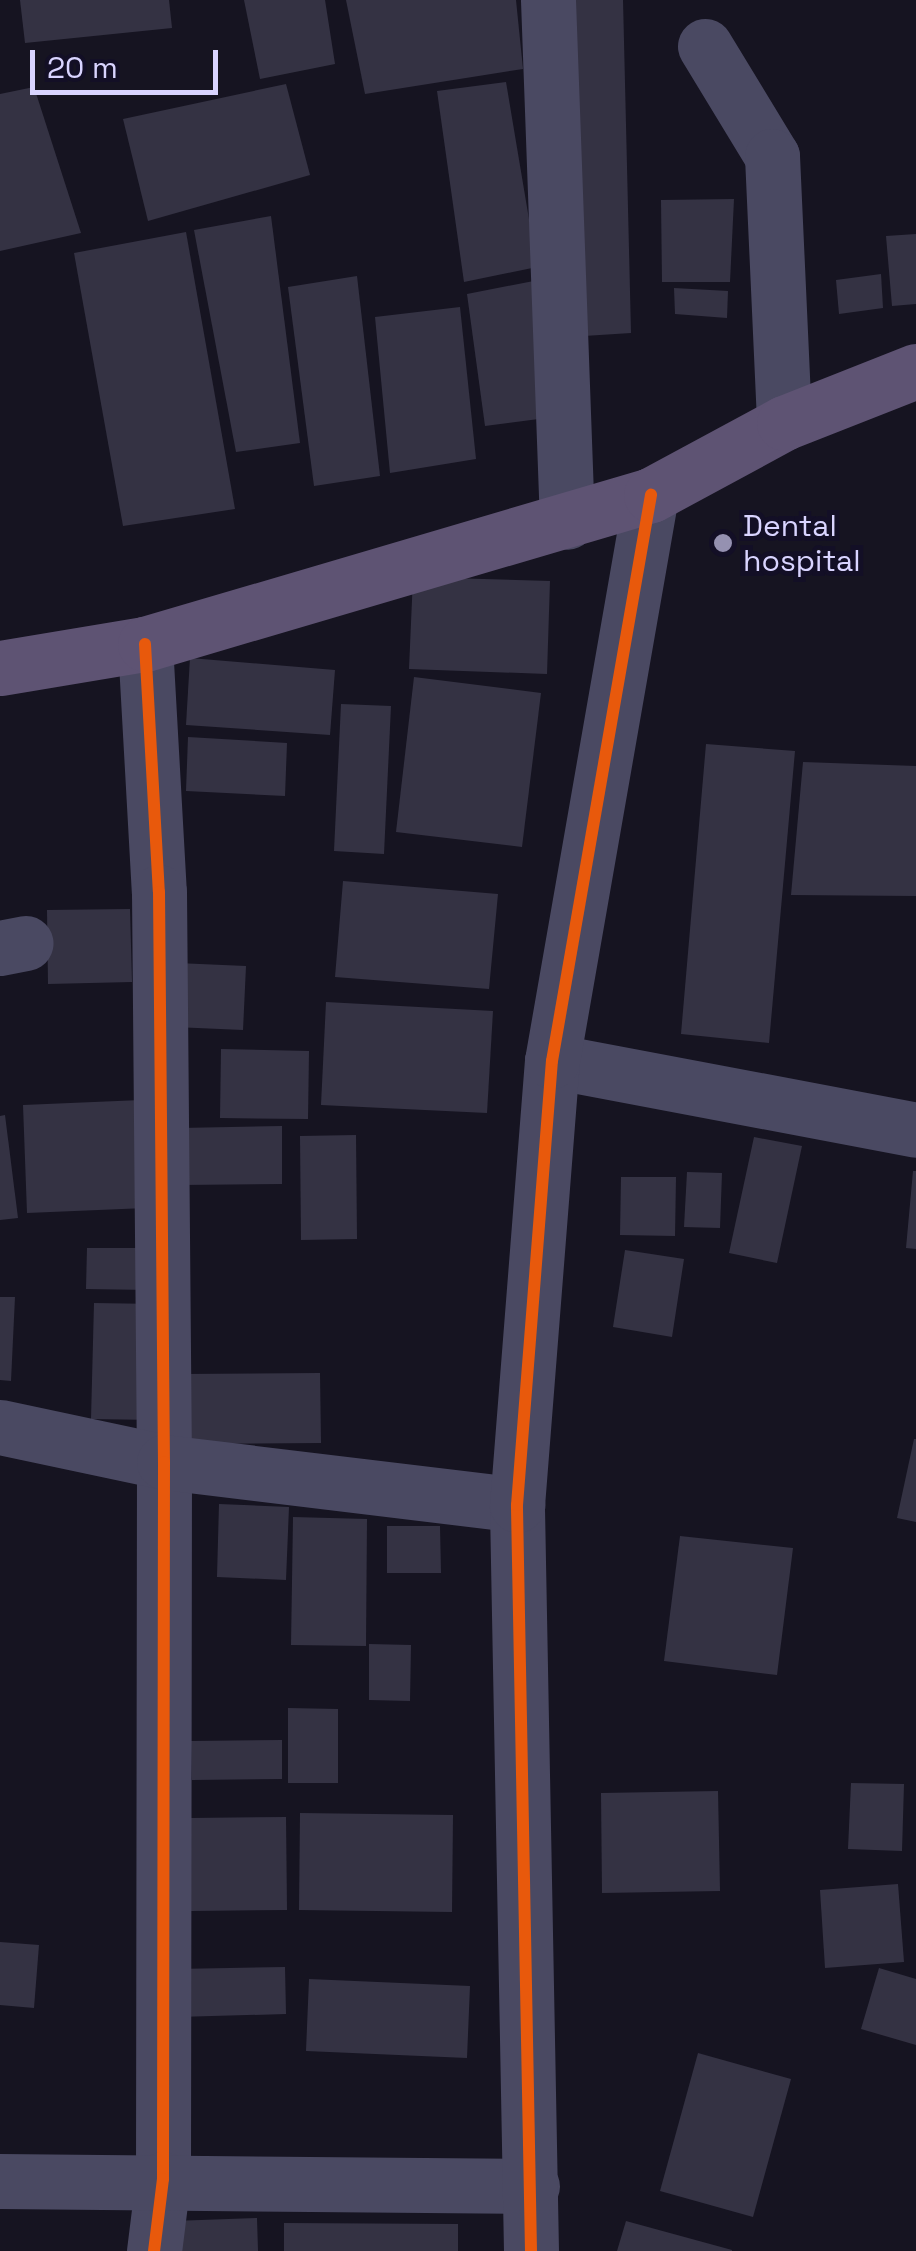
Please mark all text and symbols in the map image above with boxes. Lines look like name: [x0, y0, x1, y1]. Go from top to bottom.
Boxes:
scale bar: [35, 30, 222, 92]
text: 20 m: [47, 48, 118, 87]
place label: Dental hospital: [743, 508, 861, 578]
marker: Dental hospital: [712, 532, 734, 554]

